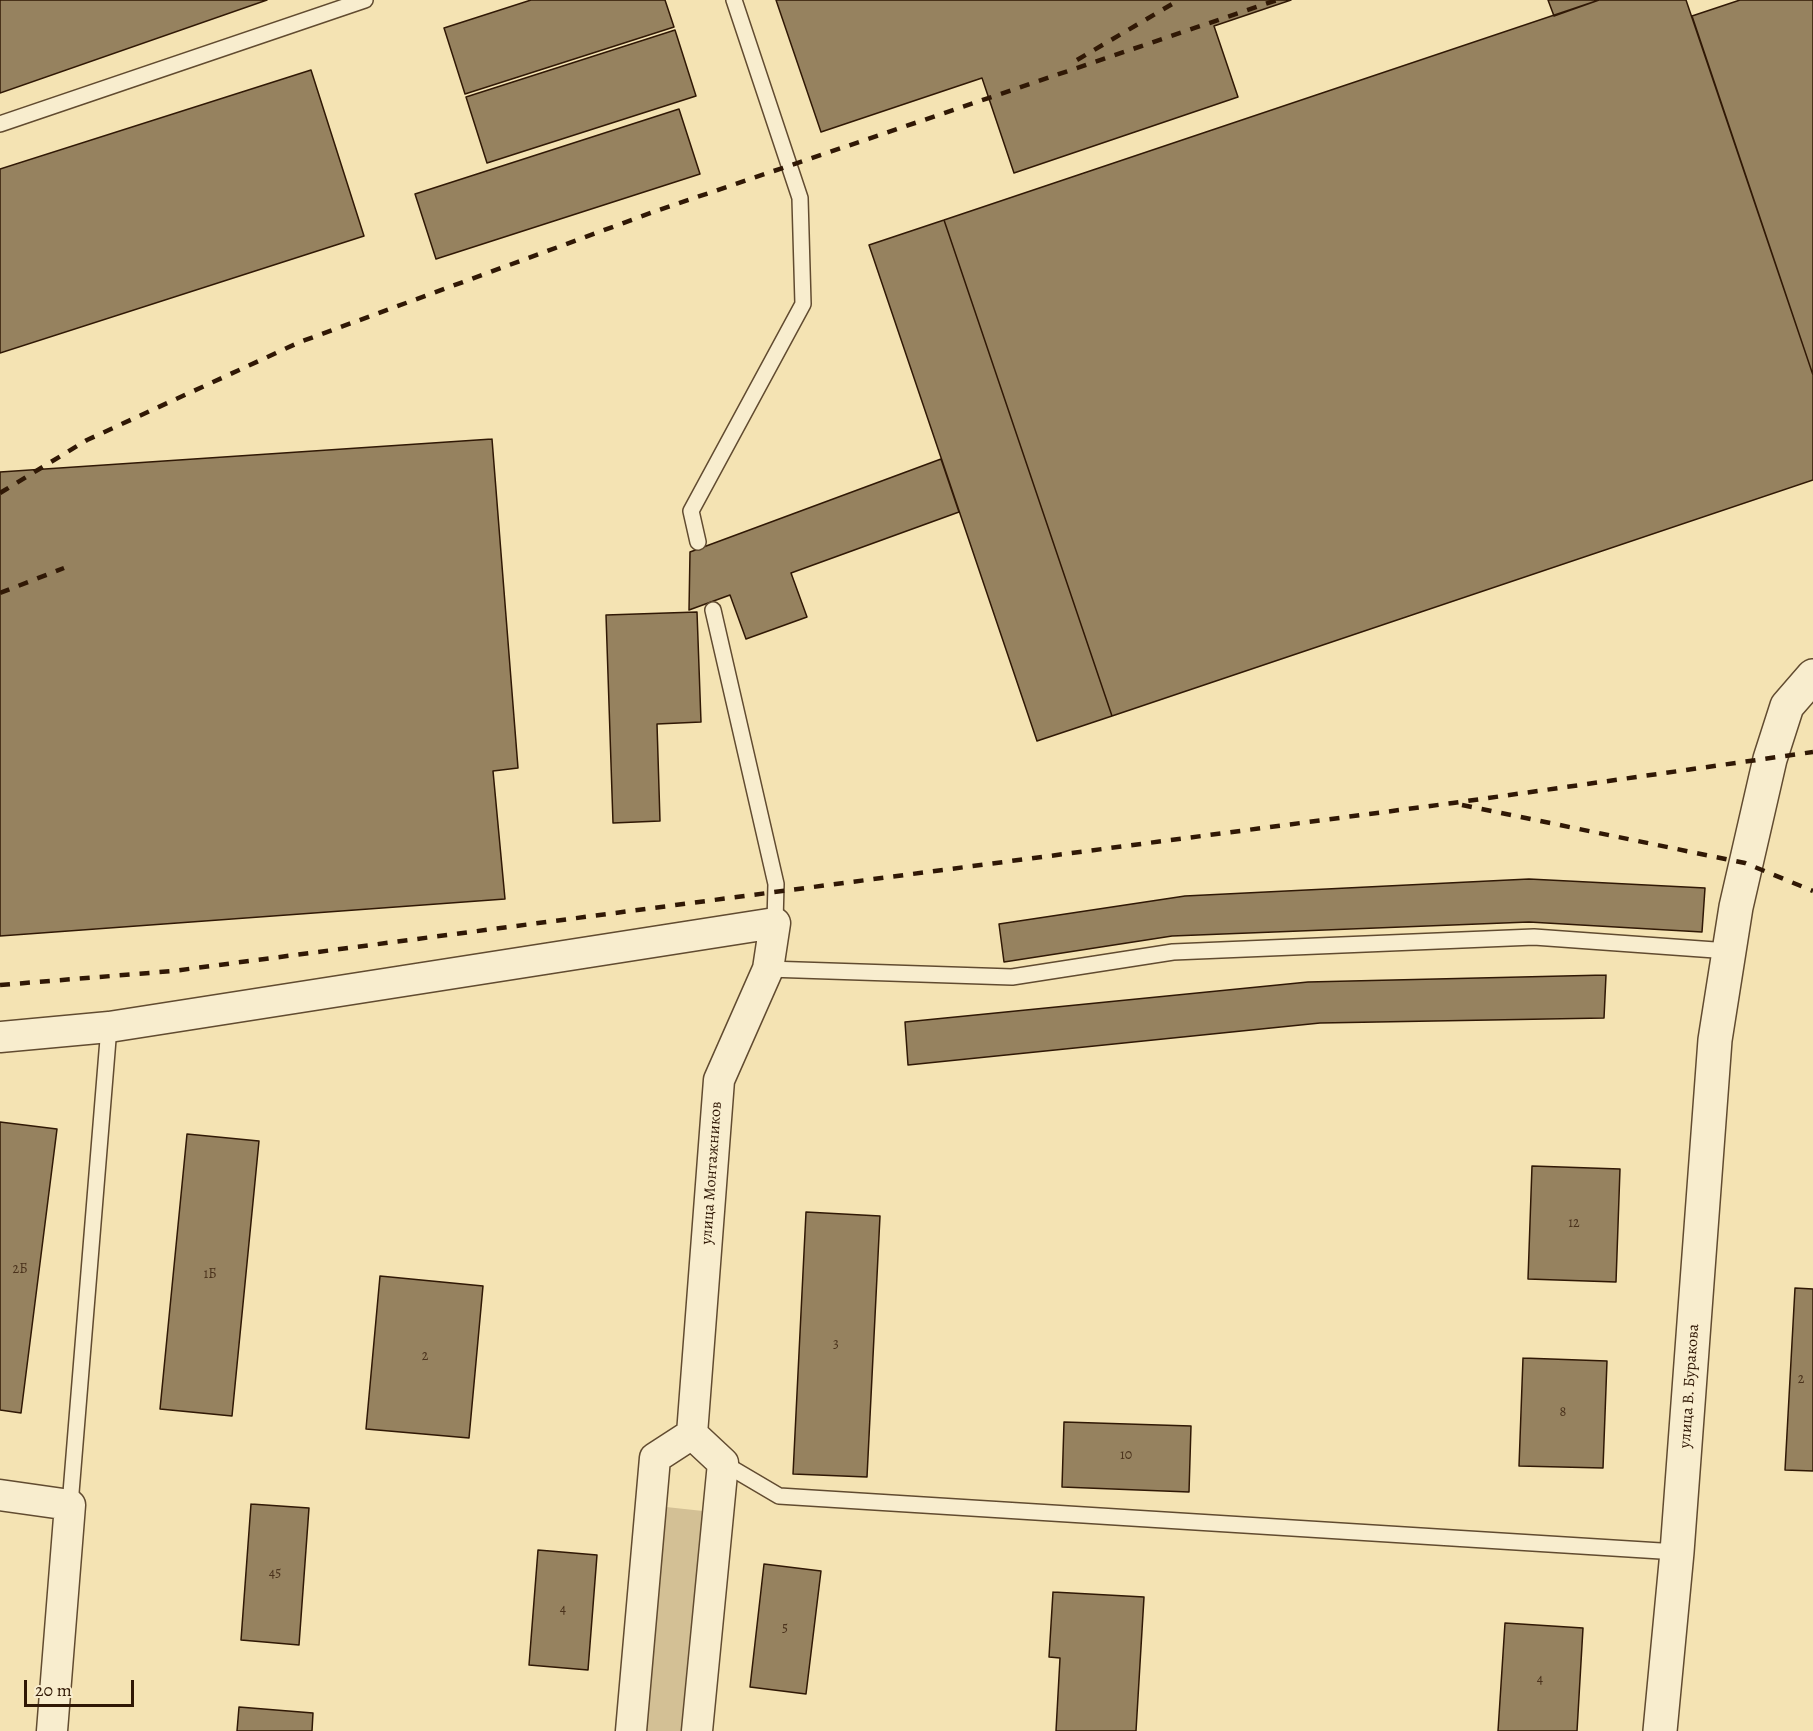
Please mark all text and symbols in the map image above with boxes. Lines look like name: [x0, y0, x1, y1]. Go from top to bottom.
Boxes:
street label: улица Монтажников: [697, 1101, 727, 1245]
house number: 12: [1568, 1216, 1580, 1232]
house number: 2Б: [13, 1262, 27, 1278]
house number: 1Б: [203, 1267, 217, 1283]
street label: улица В. Буракова: [1676, 1323, 1704, 1449]
house number: 3: [833, 1337, 839, 1353]
house number: 2: [422, 1349, 428, 1365]
house number: 2: [1798, 1372, 1804, 1388]
house number: 8: [1560, 1405, 1566, 1421]
house number: 10: [1120, 1448, 1132, 1464]
house number: 45: [269, 1566, 281, 1582]
house number: 4: [560, 1602, 566, 1618]
house number: 5: [782, 1621, 788, 1637]
scale bar: [27, 1668, 136, 1706]
house number: 4: [1537, 1672, 1543, 1688]
text: 20 m: [35, 1678, 72, 1702]

